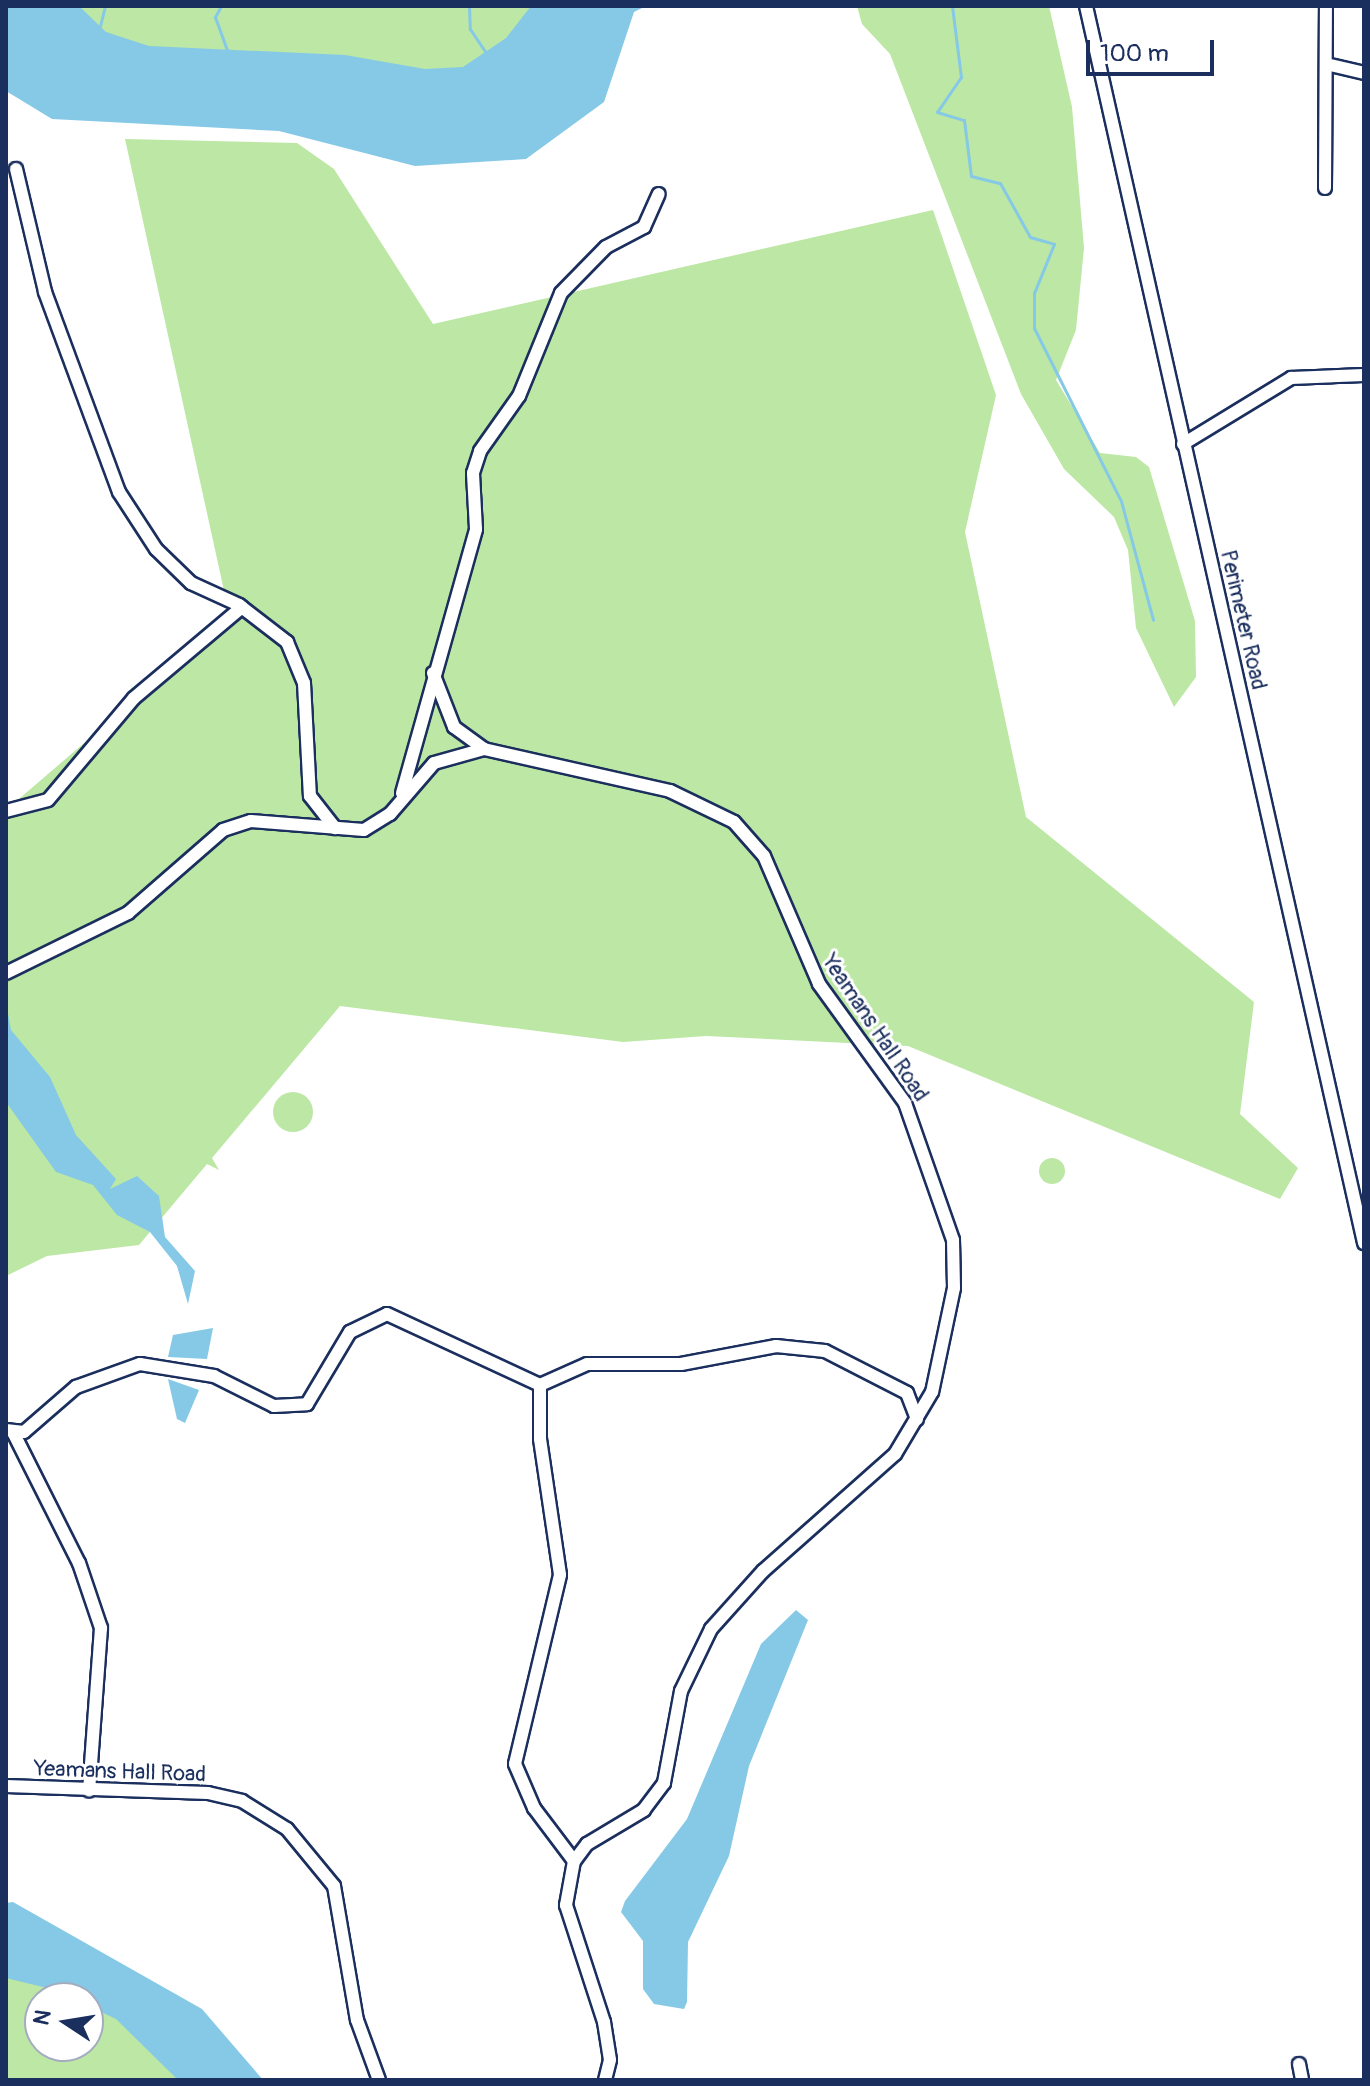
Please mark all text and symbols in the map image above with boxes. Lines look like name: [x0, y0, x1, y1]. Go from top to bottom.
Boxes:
scale bar: [1090, 24, 1218, 74]
text: 100 m: [1100, 39, 1169, 68]
street label: Perimeter Road: [1214, 548, 1272, 692]
street label: Yeamans Hall Road: [816, 949, 934, 1107]
street label: Yeamans Hall Road: [34, 1756, 206, 1788]
north arrow: [24, 1982, 104, 2062]
text: N: [27, 2007, 58, 2028]

